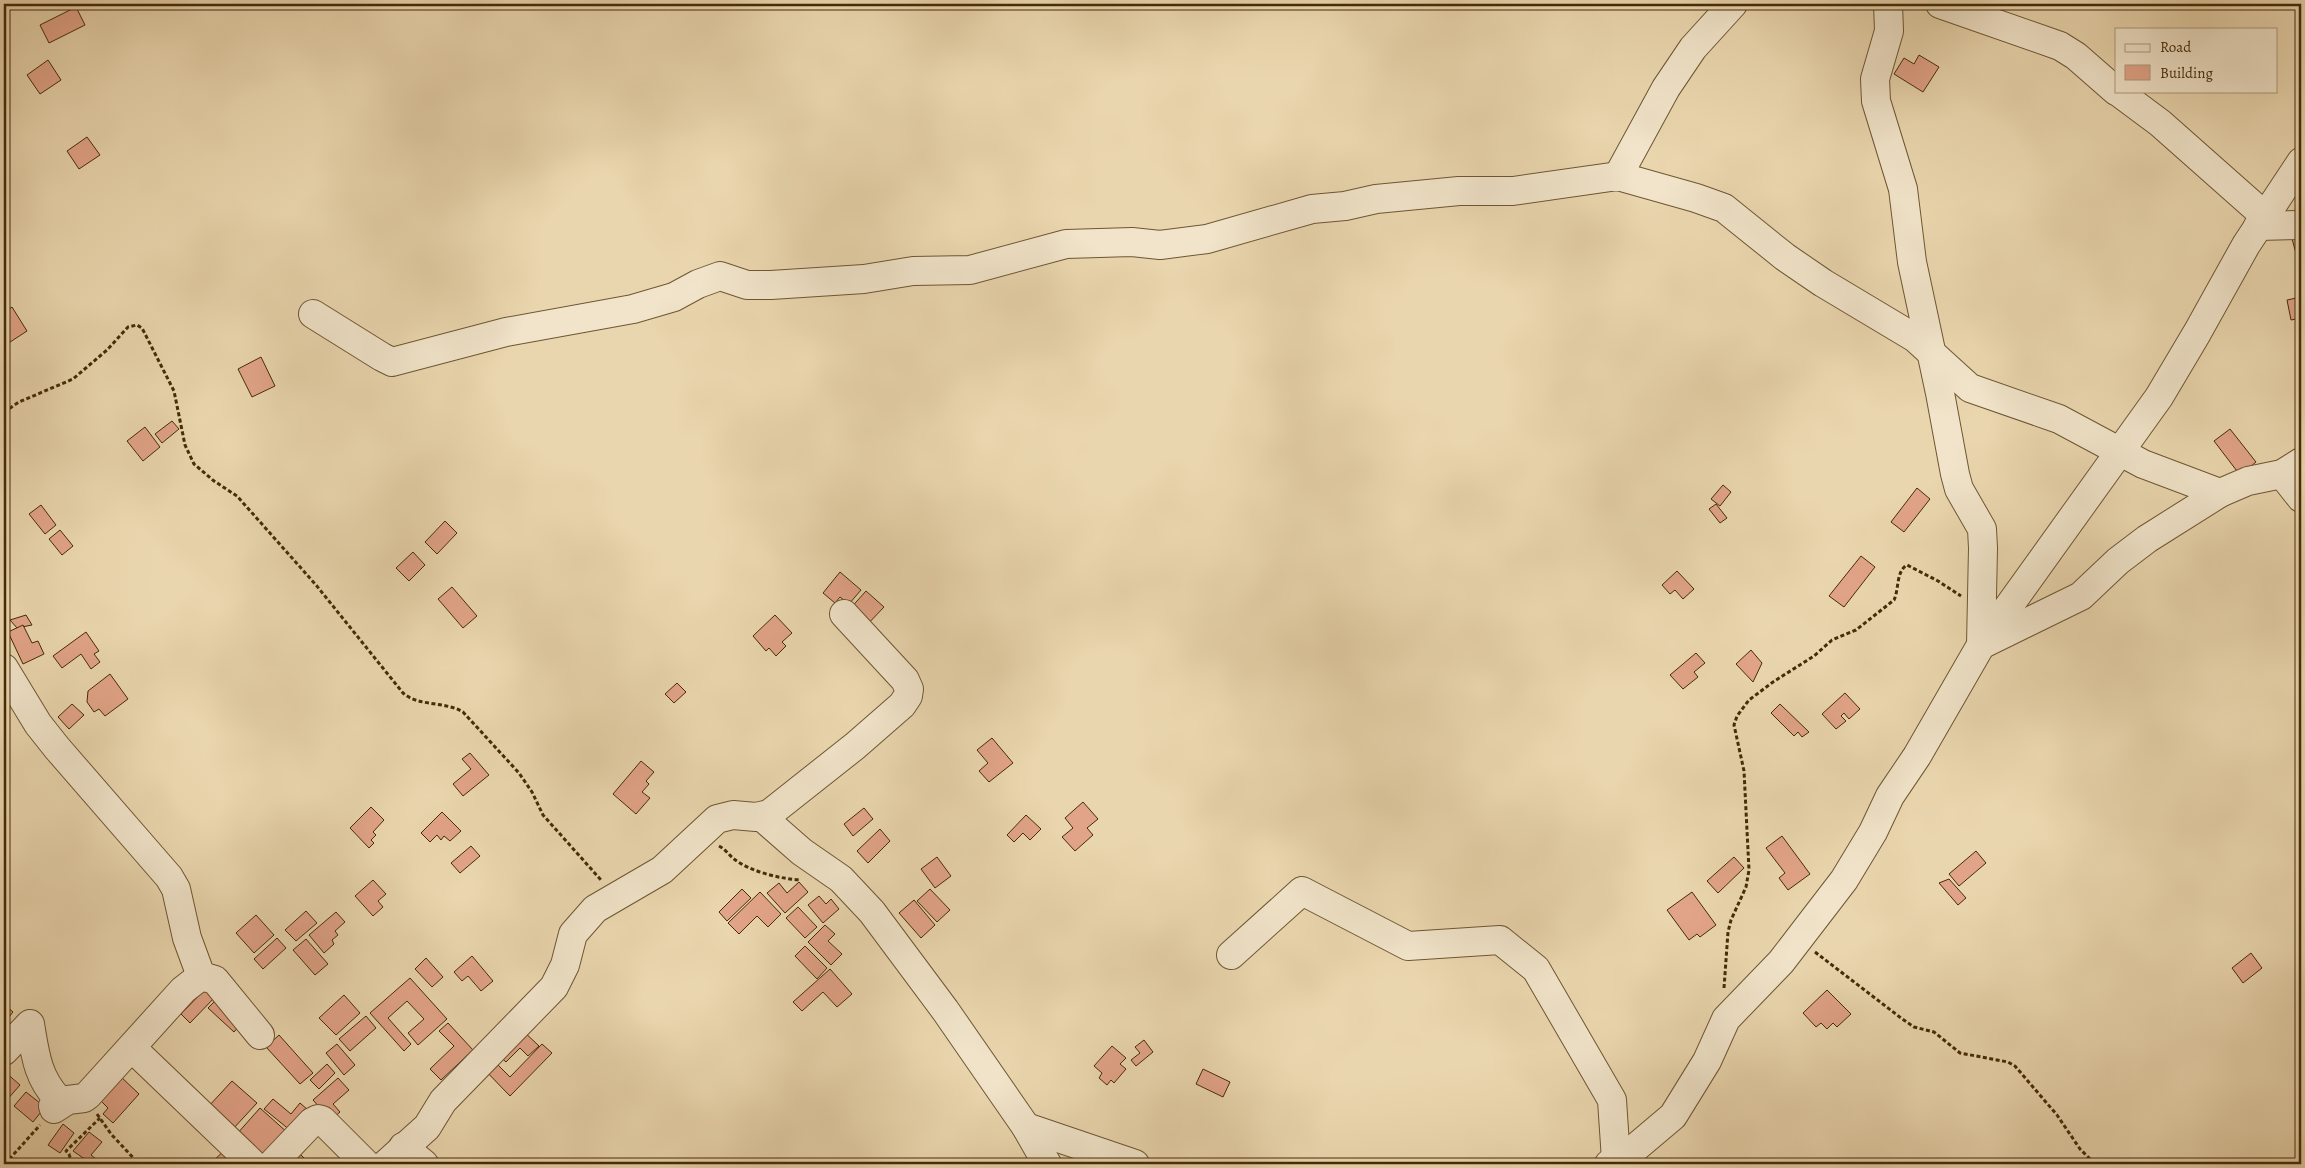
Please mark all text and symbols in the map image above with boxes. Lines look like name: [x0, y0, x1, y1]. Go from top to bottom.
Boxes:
legend: [2115, 28, 2278, 92]
text: Road: [2160, 37, 2192, 57]
text: Building: [2160, 63, 2213, 83]

